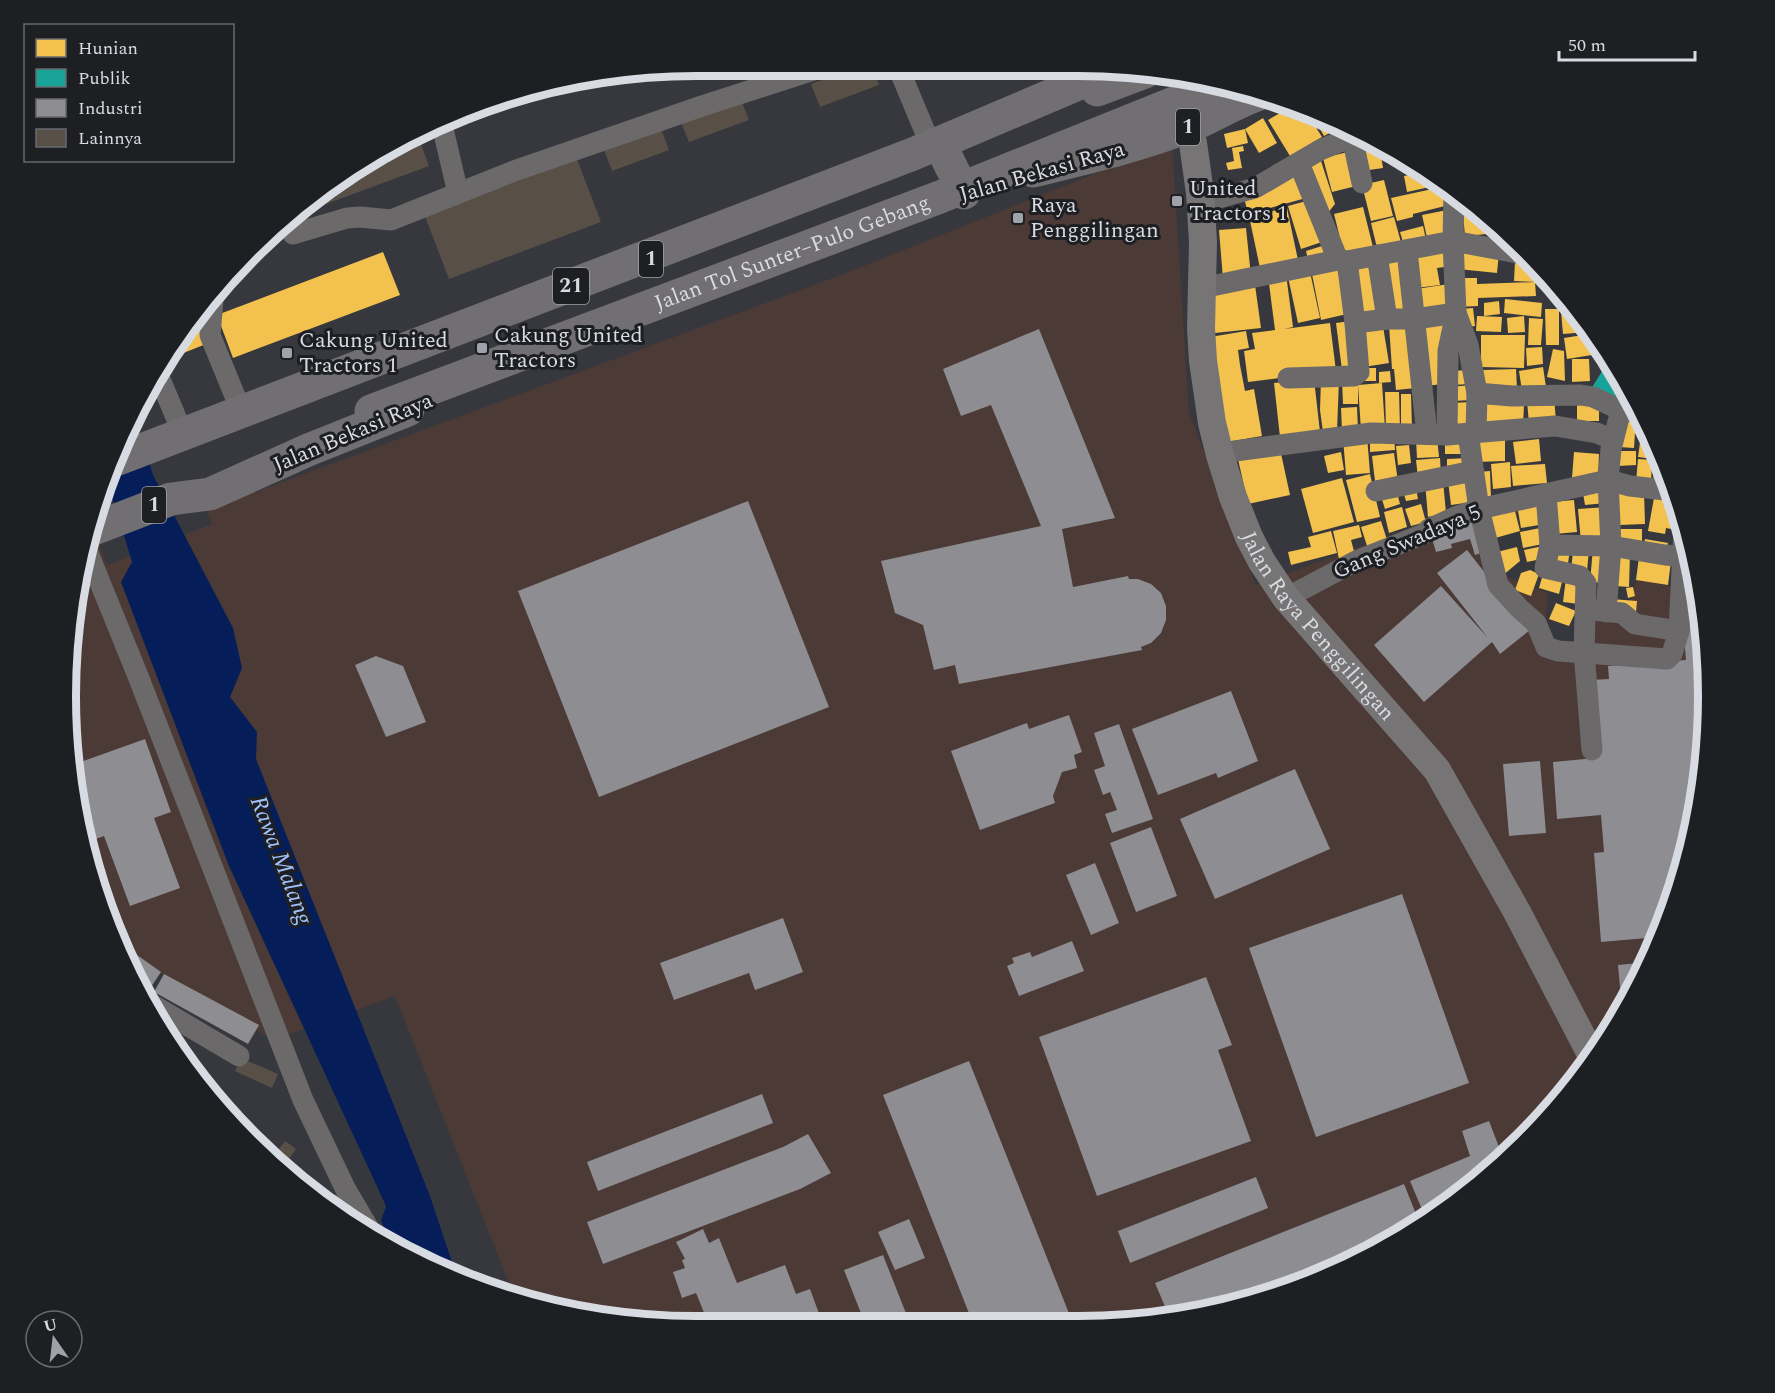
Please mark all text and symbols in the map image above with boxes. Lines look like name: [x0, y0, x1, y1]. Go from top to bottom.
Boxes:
legend: [24, 24, 234, 162]
scale bar: [1559, 24, 1696, 62]
text: 50 m: [1568, 32, 1606, 59]
text: Hunian: [78, 35, 138, 62]
text: Publik: [78, 65, 131, 92]
text: Industri: [78, 95, 143, 122]
road number: 1: [1176, 109, 1200, 145]
text: Lainnya: [78, 125, 142, 152]
street label: Jalan Bekasi Raya: [955, 133, 1129, 211]
place label: United Tractors 1: [1189, 172, 1288, 230]
street label: Jalan Tol Sunter–Pulo Gebang: [650, 186, 935, 319]
place label: Raya Penggilingan: [1030, 189, 1159, 247]
marker: United Tractors 1: [1170, 194, 1184, 208]
marker: Raya Penggilingan: [1011, 211, 1025, 225]
road number: 1: [639, 241, 663, 277]
road number: 21: [553, 268, 589, 304]
place label: Cakung United Tractors: [494, 319, 643, 377]
place label: Cakung United Tractors 1: [299, 324, 448, 382]
marker: Cakung United Tractors: [475, 341, 489, 355]
marker: Cakung United Tractors 1: [280, 346, 294, 360]
street label: Jalan Bekasi Raya: [268, 384, 438, 482]
road number: 1: [142, 487, 166, 523]
street label: Gang Swadaya 5: [1328, 496, 1486, 588]
street label: Jalan Raya Penggilingan: [1232, 526, 1403, 728]
water label: Rawa Malang: [240, 791, 322, 931]
north arrow: [24, 1309, 84, 1369]
text: U: [41, 1312, 60, 1339]

